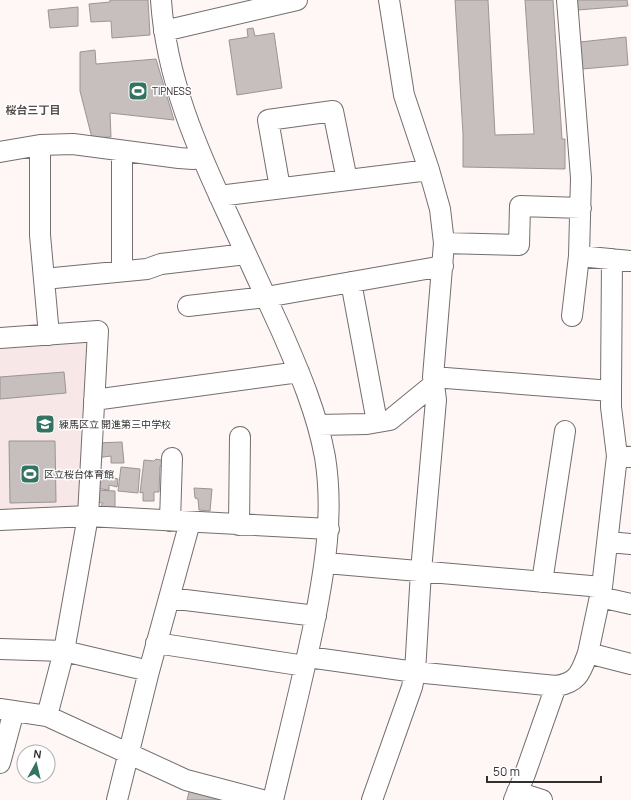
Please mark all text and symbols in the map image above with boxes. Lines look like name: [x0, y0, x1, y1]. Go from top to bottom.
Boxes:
sports icon: TIPNESS: [127, 80, 149, 102]
place label: TIPNESS: [152, 84, 191, 98]
district label: 桜台三丁目: [6, 102, 61, 117]
school or university icon: 練馬区立 開進第三中学校: [34, 413, 56, 435]
place label: 練馬区立 開進第三中学校: [59, 417, 171, 431]
sports icon: 区立桜台体育館: [19, 463, 41, 485]
place label: 区立桜台体育館: [44, 467, 114, 481]
north arrow: [16, 744, 56, 784]
text: N: [33, 746, 43, 762]
scale bar: [487, 758, 601, 784]
text: 50 m: [493, 763, 520, 780]

